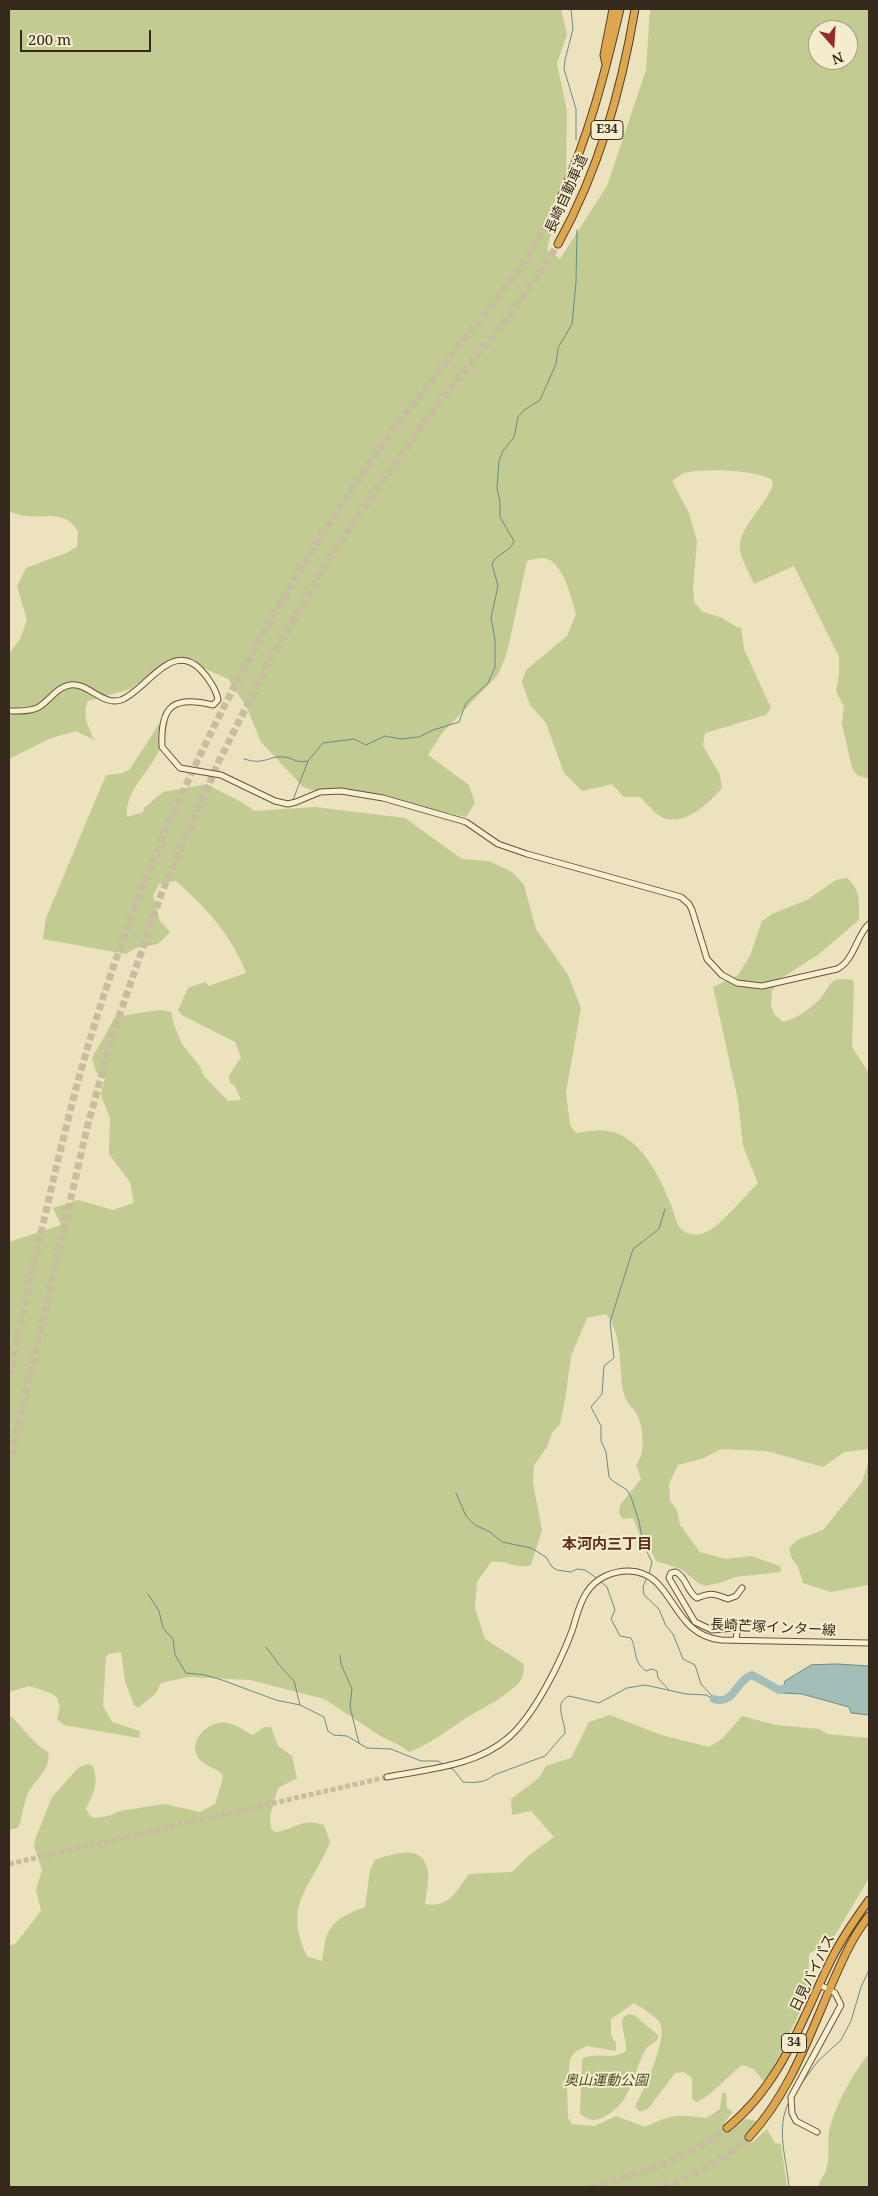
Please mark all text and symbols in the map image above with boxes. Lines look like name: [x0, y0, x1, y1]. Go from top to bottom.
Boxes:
scale bar: [22, 20, 154, 52]
north arrow: [808, 20, 858, 70]
text: 200 m: [28, 29, 71, 49]
text: N: [829, 48, 846, 69]
road number: E34: [591, 120, 623, 140]
street label: 長崎自動車道: [542, 152, 592, 236]
district label: 本河内三丁目: [562, 1536, 652, 1554]
street label: 長崎芒塚インター線: [710, 1616, 836, 1640]
street label: 日見バイパス: [787, 1932, 839, 2014]
road number: 34: [782, 2034, 806, 2052]
park label: 奥山運動公園: [564, 2073, 648, 2089]

